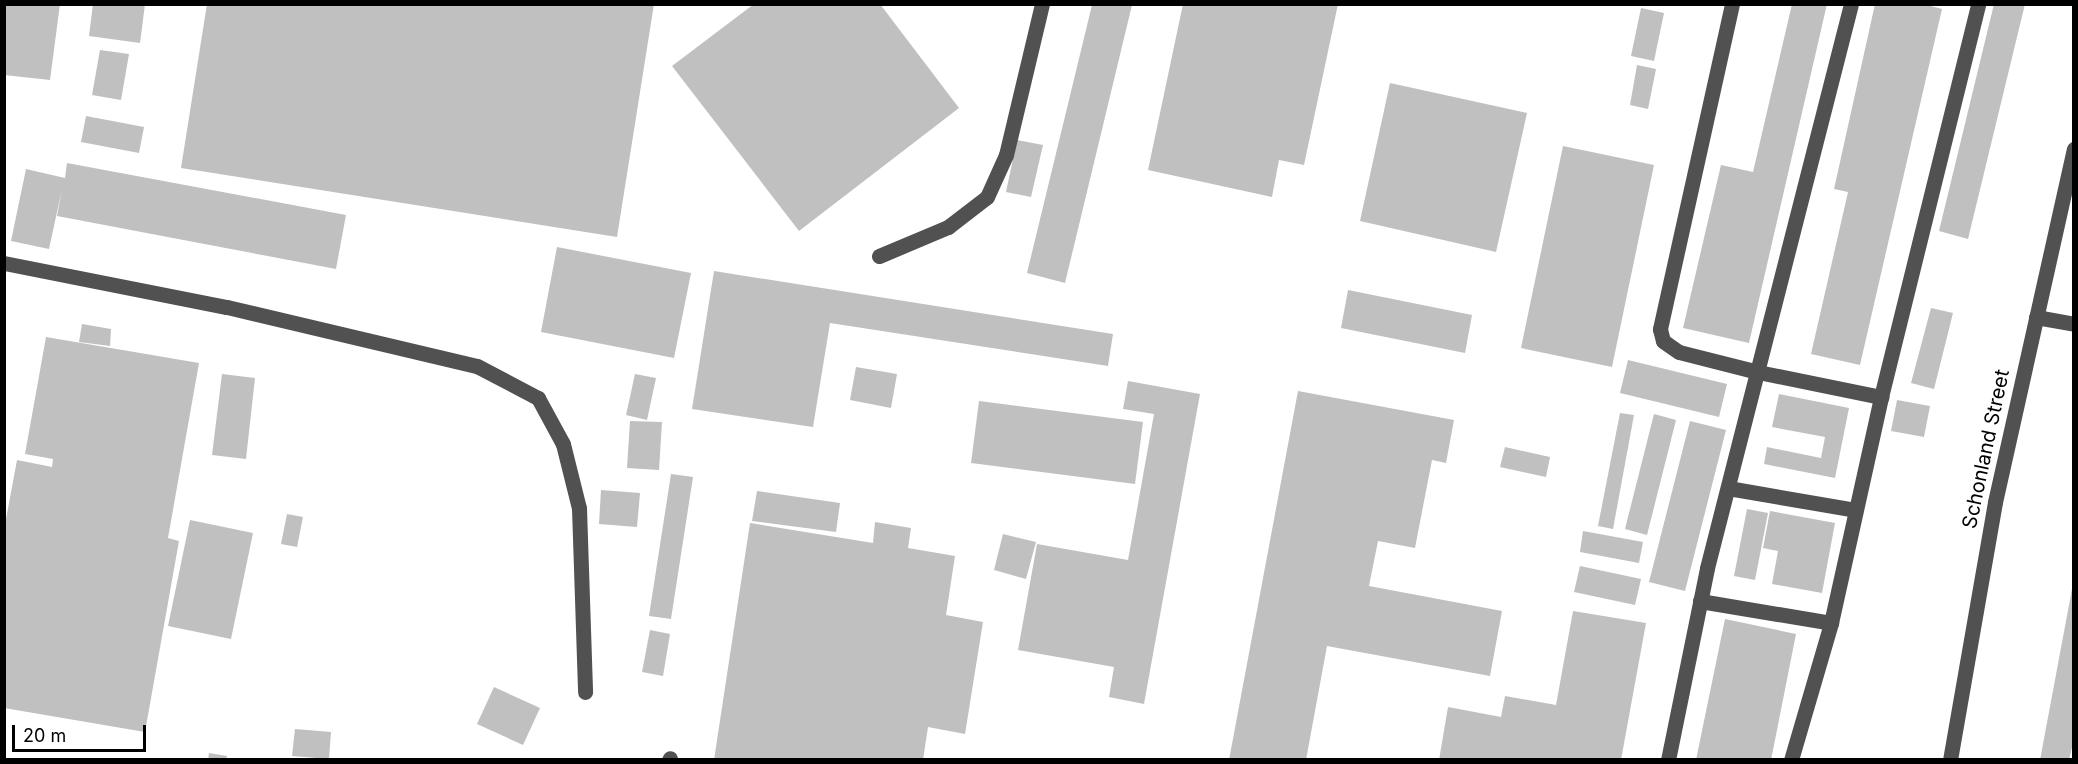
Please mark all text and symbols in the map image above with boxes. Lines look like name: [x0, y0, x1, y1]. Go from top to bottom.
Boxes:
street label: Schonland Street: [1957, 367, 2015, 531]
scale bar: [15, 713, 148, 751]
text: 20 m: [23, 725, 66, 746]

